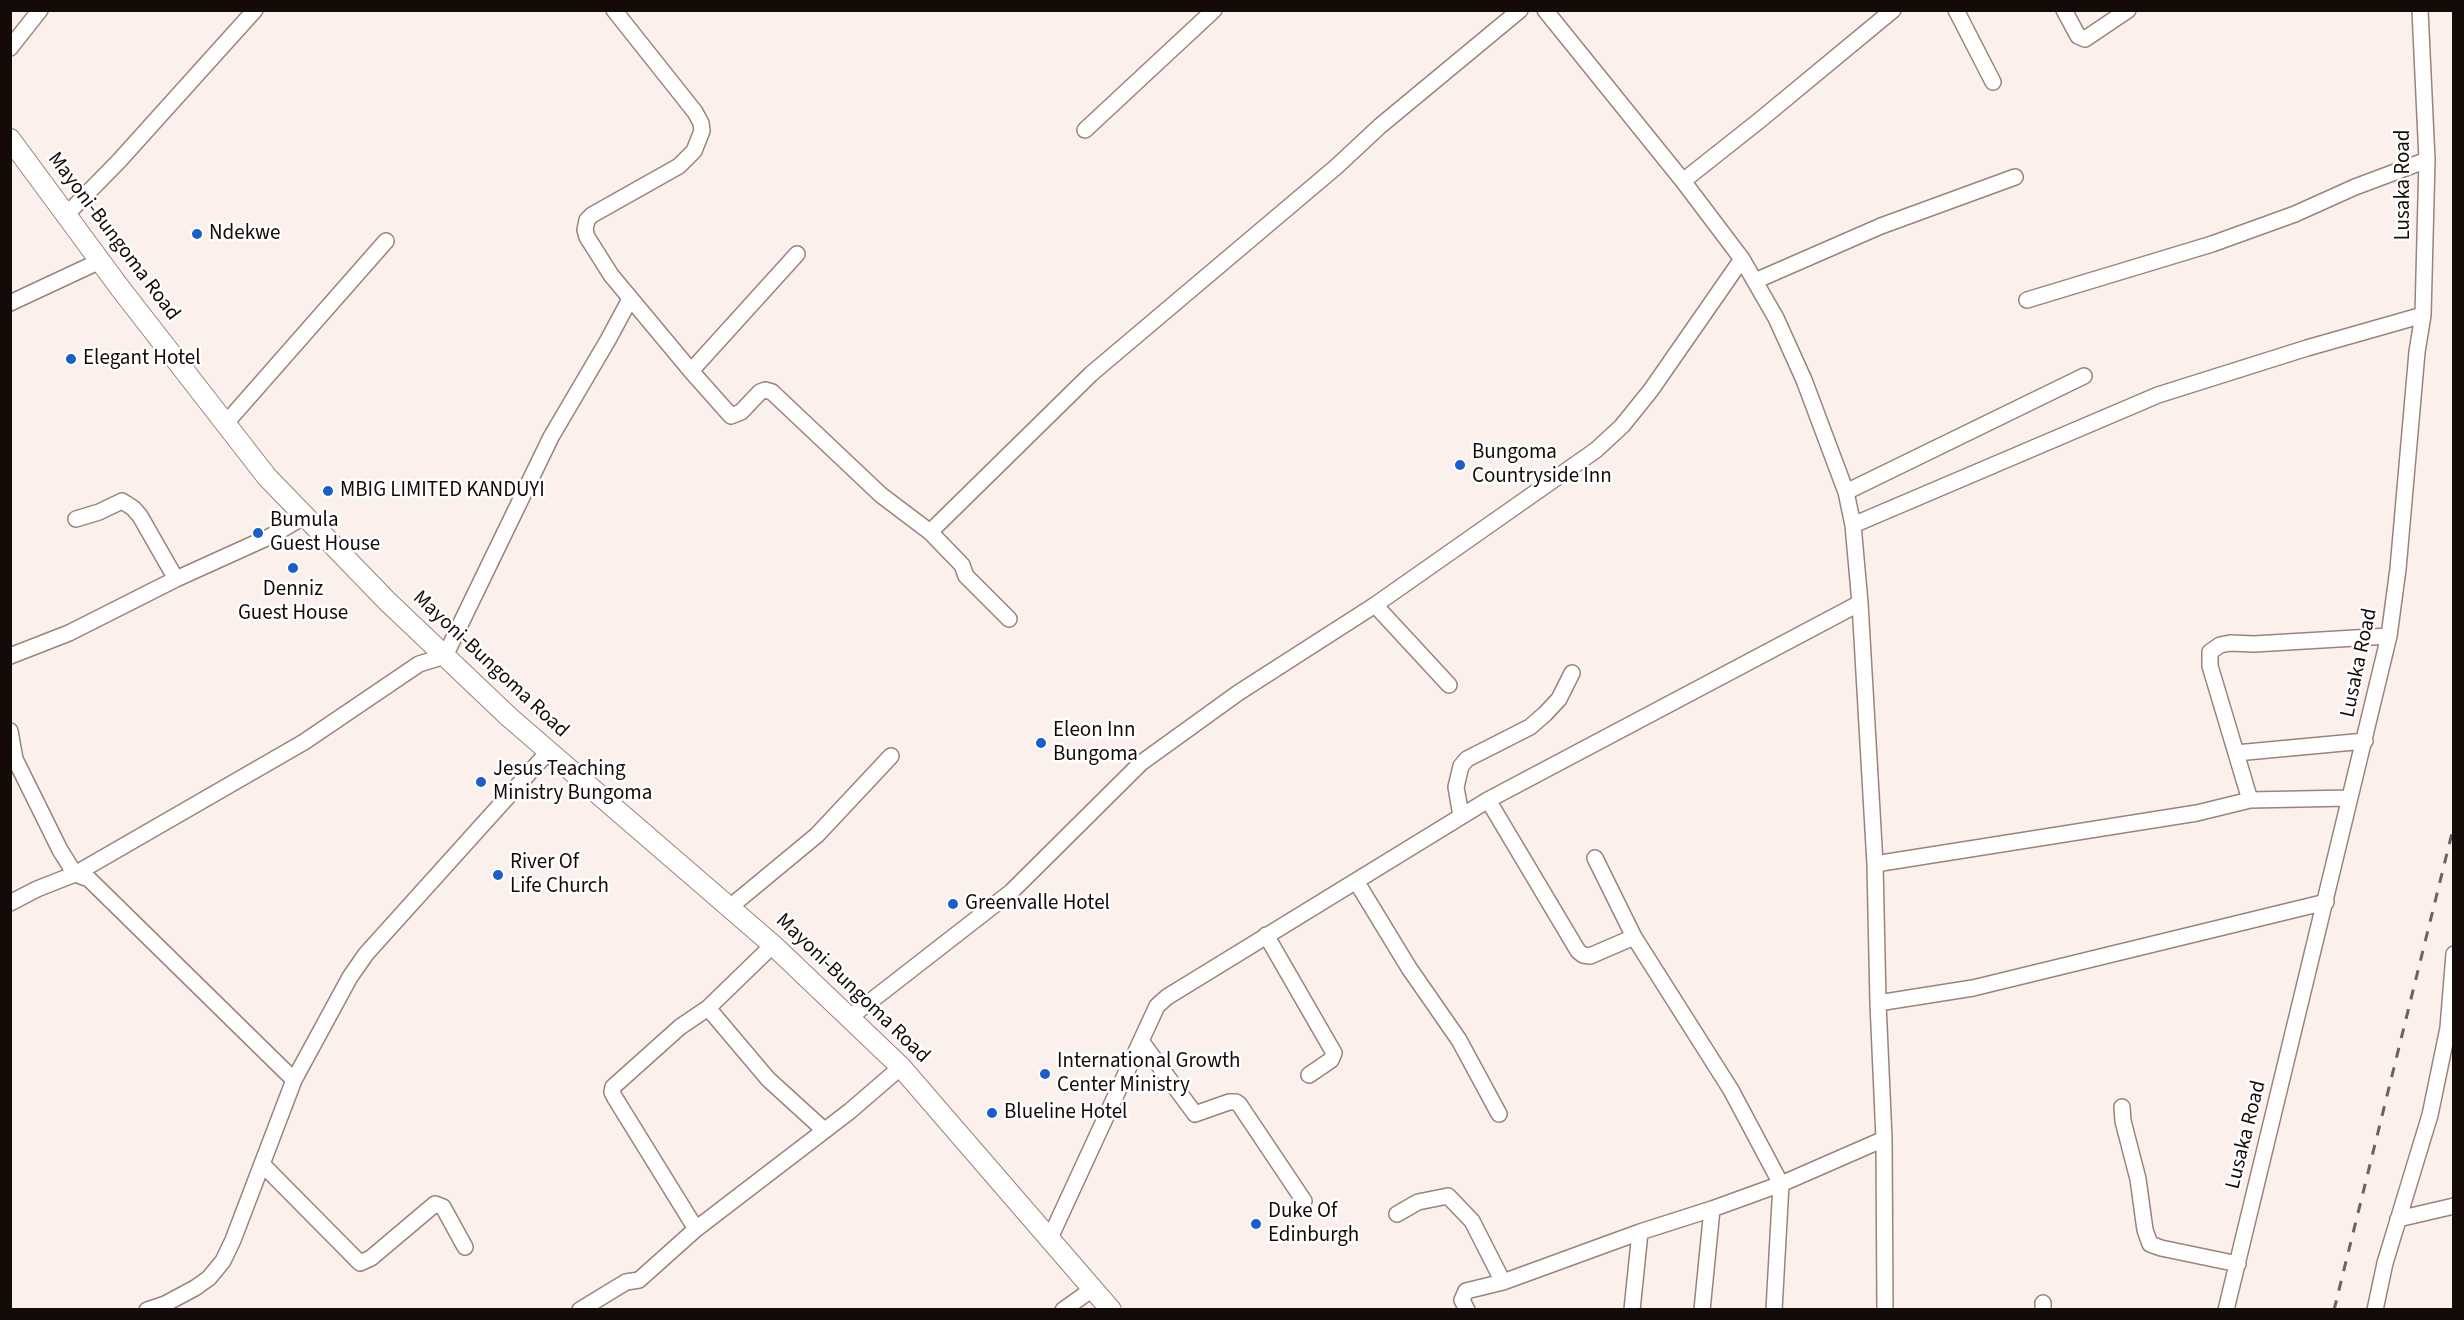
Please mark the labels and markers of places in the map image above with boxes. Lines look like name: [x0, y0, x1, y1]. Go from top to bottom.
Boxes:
place label: Ndekwe: [209, 221, 280, 247]
marker: Ndekwe: [190, 227, 204, 241]
place label: Elegant Hotel: [83, 346, 201, 372]
marker: Elegant Hotel: [64, 352, 78, 366]
place label: Bungoma Countryside Inn: [1472, 440, 1612, 490]
marker: Bungoma Countryside Inn: [1453, 458, 1467, 472]
place label: MBIG LIMITED KANDUYI: [340, 478, 545, 504]
marker: MBIG LIMITED KANDUYI: [321, 484, 335, 498]
place label: Bumula Guest House: [270, 508, 380, 558]
marker: Bumula Guest House: [251, 526, 265, 540]
marker: Denniz Guest House: [286, 561, 300, 575]
place label: Denniz Guest House: [238, 577, 348, 627]
place label: Eleon Inn Bungoma: [1053, 718, 1138, 768]
marker: Eleon Inn Bungoma: [1034, 736, 1048, 750]
place label: Jesus Teaching Ministry Bungoma: [493, 757, 652, 807]
marker: Jesus Teaching Ministry Bungoma: [474, 775, 488, 789]
place label: River Of Life Church: [510, 850, 609, 900]
marker: River Of Life Church: [491, 868, 505, 882]
place label: Greenvalle Hotel: [965, 891, 1110, 917]
marker: Greenvalle Hotel: [946, 897, 960, 911]
place label: International Growth Center Ministry: [1057, 1049, 1241, 1099]
marker: International Growth Center Ministry: [1038, 1067, 1052, 1081]
place label: Blueline Hotel: [1004, 1100, 1127, 1126]
marker: Blueline Hotel: [985, 1106, 999, 1120]
place label: Duke Of Edinburgh: [1268, 1199, 1359, 1249]
marker: Duke Of Edinburgh: [1249, 1217, 1263, 1231]

